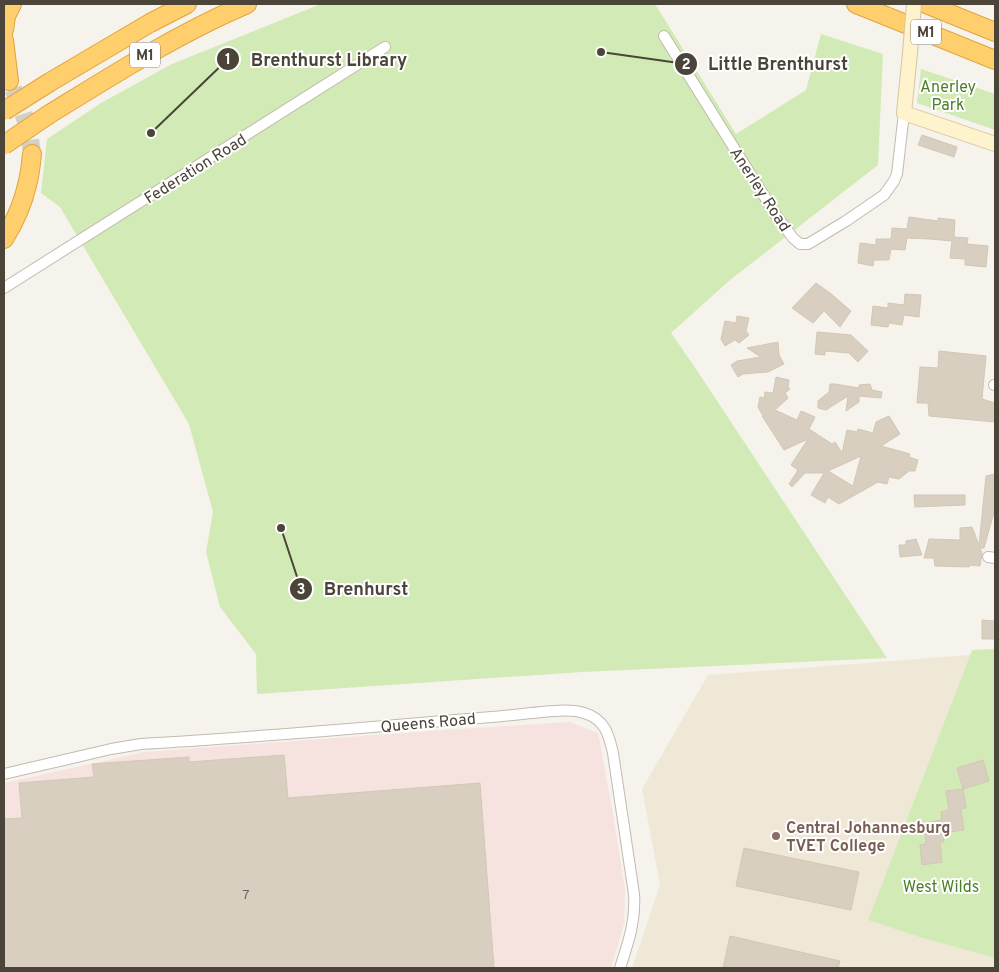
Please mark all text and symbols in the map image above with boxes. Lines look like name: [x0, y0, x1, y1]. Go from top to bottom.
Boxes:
road number: M1: [911, 20, 941, 44]
road number: M1: [130, 42, 160, 68]
callout: Brenthurst Library: [216, 43, 417, 76]
callout: Little Brenthurst: [673, 47, 858, 80]
text: Brenthurst Library: [251, 50, 407, 73]
text: 1: [225, 51, 231, 70]
text: Little Brenthurst: [708, 54, 848, 77]
text: 2: [681, 56, 691, 75]
park label: Anerley Park: [920, 78, 976, 116]
street label: Federation Road: [141, 130, 251, 209]
street label: Anerley Road: [725, 144, 794, 236]
callout: Brenhurst: [288, 572, 418, 605]
text: Brenhurst: [324, 579, 408, 602]
text: 3: [297, 581, 306, 600]
street label: Queens Road: [380, 710, 477, 738]
place label: Central Johannesburg TVET College: [786, 819, 951, 857]
marker: Central Johannesburg TVET College: [770, 830, 782, 842]
park label: West Wilds: [903, 878, 979, 898]
house number: 7: [242, 887, 250, 904]

